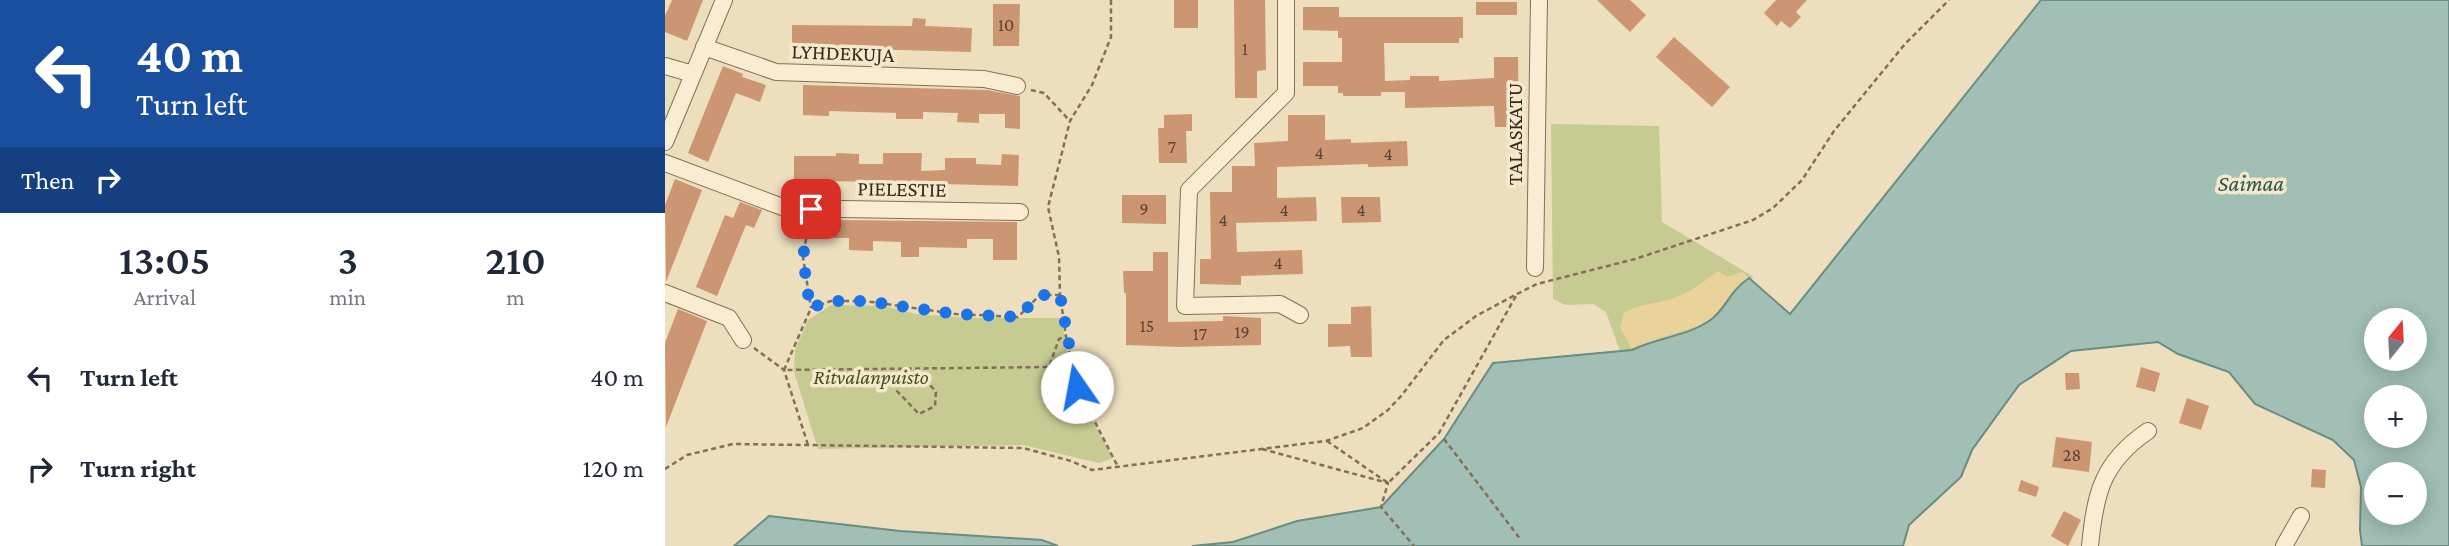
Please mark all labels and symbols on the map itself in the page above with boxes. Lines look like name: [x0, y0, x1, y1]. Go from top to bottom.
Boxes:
house number: 10: [998, 15, 1014, 35]
street label: LYHDEKUJA: [791, 39, 895, 67]
house number: 1: [1242, 39, 1248, 59]
street label: TALASKATU: [1503, 83, 1527, 185]
house number: 7: [1168, 137, 1176, 157]
house number: 4: [1314, 143, 1324, 163]
house number: 4: [1383, 144, 1393, 164]
water label: Saimaa: [2218, 170, 2284, 196]
street label: PIELESTIE: [857, 176, 947, 202]
pin: [781, 179, 841, 239]
house number: 9: [1139, 199, 1149, 219]
house number: 4: [1279, 200, 1289, 220]
house number: 4: [1356, 200, 1366, 220]
house number: 4: [1218, 210, 1228, 230]
house number: 4: [1273, 253, 1283, 273]
north arrow: [2364, 308, 2427, 371]
house number: 15: [1140, 316, 1154, 336]
house number: 19: [1234, 322, 1250, 342]
house number: 17: [1193, 324, 1207, 344]
position arrow: [1040, 350, 1114, 424]
park label: Ritvalanpuisto: [813, 365, 929, 389]
house number: 28: [2063, 445, 2081, 465]

